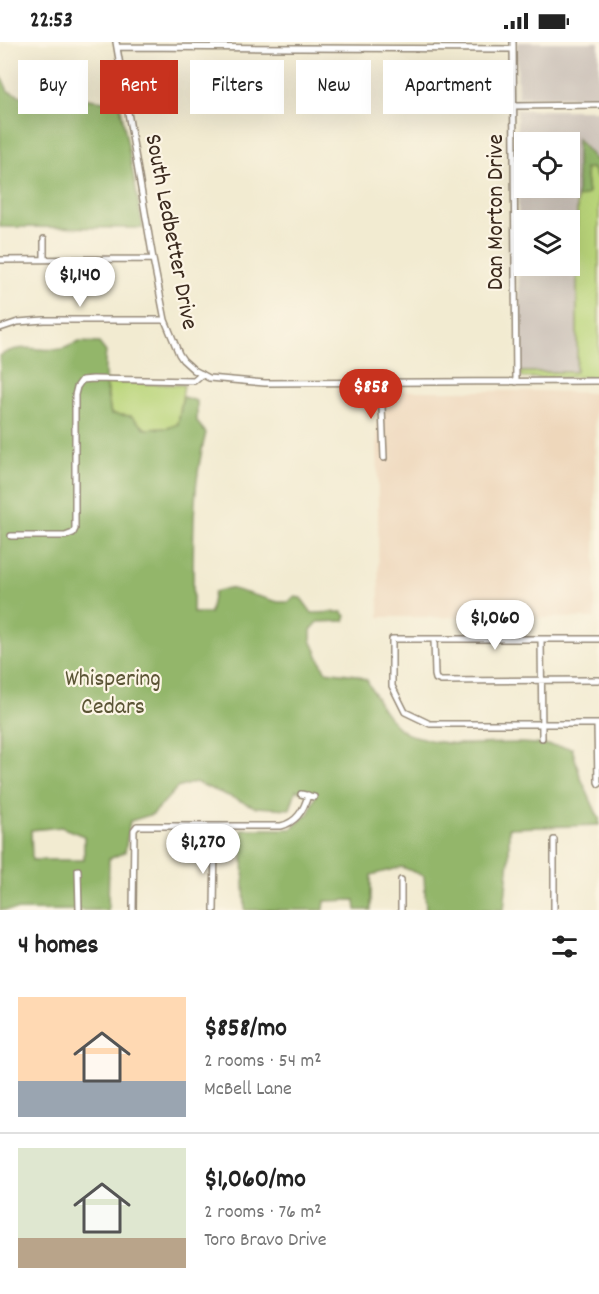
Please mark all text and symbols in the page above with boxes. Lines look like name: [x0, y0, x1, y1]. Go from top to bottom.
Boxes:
text: 22:53: [30, 6, 73, 37]
chip: Buy: [18, 60, 88, 114]
chip: Rent: [100, 60, 178, 114]
chip: Filters: [190, 60, 284, 114]
chip: New: [296, 60, 371, 114]
chip: Apartment: [383, 60, 513, 114]
street label: South Ledbetter Drive: [134, 131, 206, 333]
map controls: [514, 132, 580, 276]
button: locate: [514, 132, 580, 198]
street label: Dan Morton Drive: [480, 134, 514, 290]
button: layers: [514, 210, 580, 276]
pin: $1,140: [31, 257, 129, 308]
text: $1,140: [59, 262, 101, 290]
pin: $858: [335, 369, 407, 420]
text: $858: [353, 374, 389, 402]
pin: $1,060: [446, 600, 544, 651]
text: $1,060: [470, 605, 520, 633]
park label: Whispering Cedars: [65, 663, 161, 725]
pin: $1,270: [154, 824, 252, 875]
text: $1,270: [180, 829, 226, 857]
text: 4 homes: [18, 928, 98, 965]
icon: filters: [548, 930, 581, 963]
text: $858/mo: [204, 1011, 287, 1048]
icon: home: [66, 1021, 138, 1093]
text: 2 rooms · 54 m²: [204, 1048, 322, 1076]
text: McBell Lane: [204, 1076, 292, 1104]
text: $1,060/mo: [204, 1162, 306, 1199]
icon: home: [66, 1172, 138, 1244]
text: 2 rooms · 76 m²: [204, 1199, 322, 1227]
text: Toro Bravo Drive: [204, 1227, 327, 1255]

